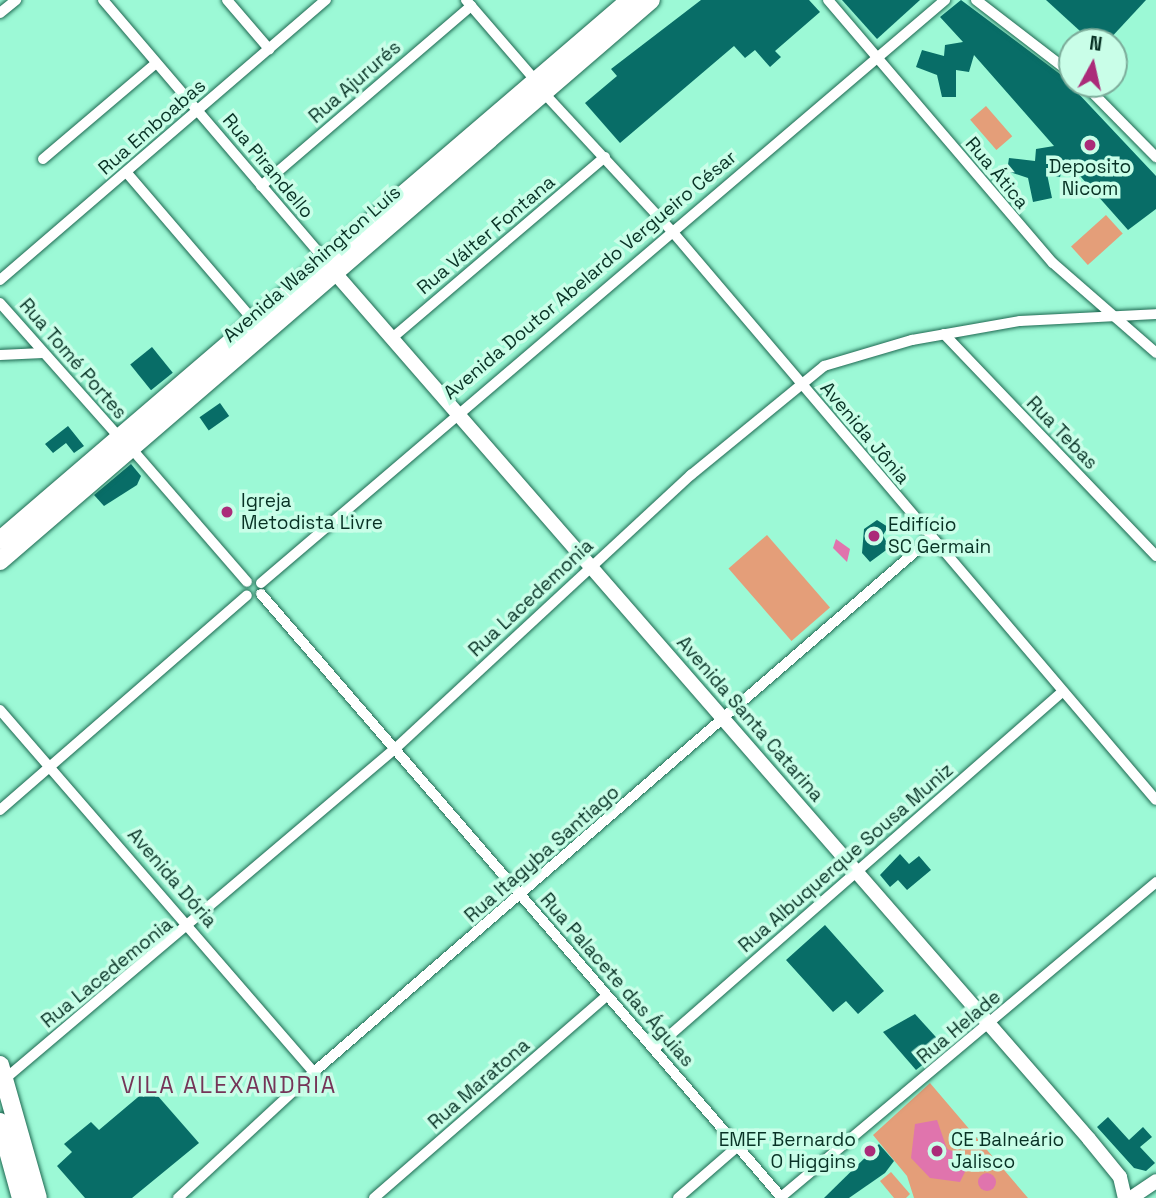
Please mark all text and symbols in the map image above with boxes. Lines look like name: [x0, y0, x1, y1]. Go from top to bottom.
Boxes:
north arrow: [1058, 28, 1128, 98]
text: N: [1088, 30, 1104, 57]
street label: Rua Ajururés: [304, 36, 406, 128]
street label: Rua Emboabas: [94, 74, 210, 180]
street label: Rua Pirandello: [218, 109, 318, 223]
street label: Rua Ática: [960, 132, 1034, 214]
marker: Deposito Nicom: [1082, 137, 1098, 153]
street label: Avenida Doutor Abelardo Vergueiro César: [439, 146, 741, 404]
place label: Deposito Nicom: [1049, 156, 1131, 200]
street label: Rua Válter Fontana: [412, 171, 560, 299]
street label: Avenida Washington Luís: [219, 181, 405, 347]
street label: Rua Tomé Portes: [14, 294, 132, 424]
street label: Avenida Jônia: [816, 377, 914, 489]
street label: Rua Tebas: [1021, 392, 1103, 474]
place label: Igreja Metodista Livre: [241, 490, 383, 534]
marker: Igreja Metodista Livre: [219, 504, 235, 520]
place label: Edifício SC Germain: [888, 514, 991, 558]
marker: Edifício SC Germain: [866, 528, 882, 544]
street label: Rua Lacedemonia: [464, 534, 598, 662]
street label: Avenida Santa Catarina: [672, 632, 828, 806]
street label: Rua Albuquerque Sousa Muniz: [734, 759, 958, 957]
street label: Rua Itagyba Santiago: [460, 781, 624, 927]
street label: Avenida Dória: [123, 824, 221, 932]
street label: Rua Palacete das Águias: [535, 888, 699, 1072]
street label: Rua Lacedemonia: [37, 913, 177, 1033]
street label: Rua Helade: [913, 986, 1005, 1068]
street label: Rua Maratona: [424, 1034, 534, 1134]
district label: VILA ALEXANDRIA: [122, 1071, 336, 1099]
place label: EMEF Bernardo O Higgins: [719, 1129, 856, 1173]
place label: CE Balneário Jalisco: [951, 1129, 1064, 1173]
marker: EMEF Bernardo O Higgins: [862, 1143, 878, 1159]
marker: CE Balneário Jalisco: [929, 1143, 945, 1159]

